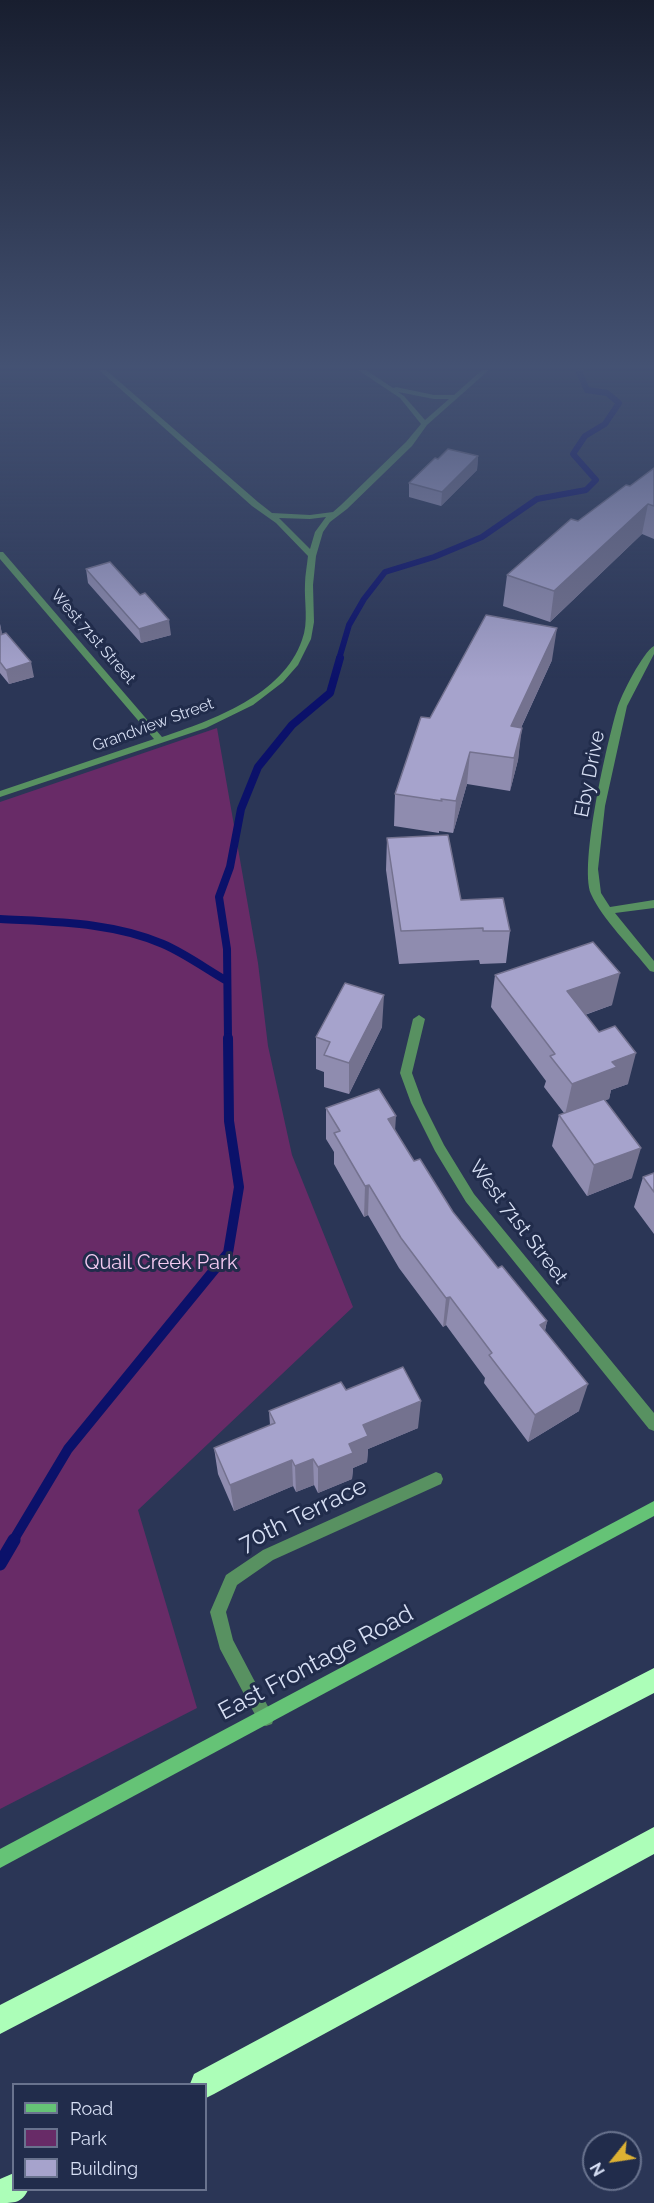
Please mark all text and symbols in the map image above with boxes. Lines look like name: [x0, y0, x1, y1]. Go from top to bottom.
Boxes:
street label: West 71st Street: [47, 586, 139, 688]
street label: Grandview Street: [90, 694, 216, 756]
street label: Eby Drive: [570, 729, 610, 819]
street label: West 71st Street: [464, 1155, 572, 1289]
park label: Quail Creek Park: [84, 1251, 238, 1275]
street label: 70th Terrace: [234, 1472, 372, 1558]
street label: East Frontage Road: [214, 1599, 418, 1727]
legend: [12, 2083, 207, 2191]
text: Road: [70, 2098, 113, 2119]
text: Park: [70, 2128, 107, 2149]
north arrow: [582, 2131, 642, 2191]
text: Building: [70, 2158, 138, 2179]
text: N: [586, 2159, 609, 2179]

